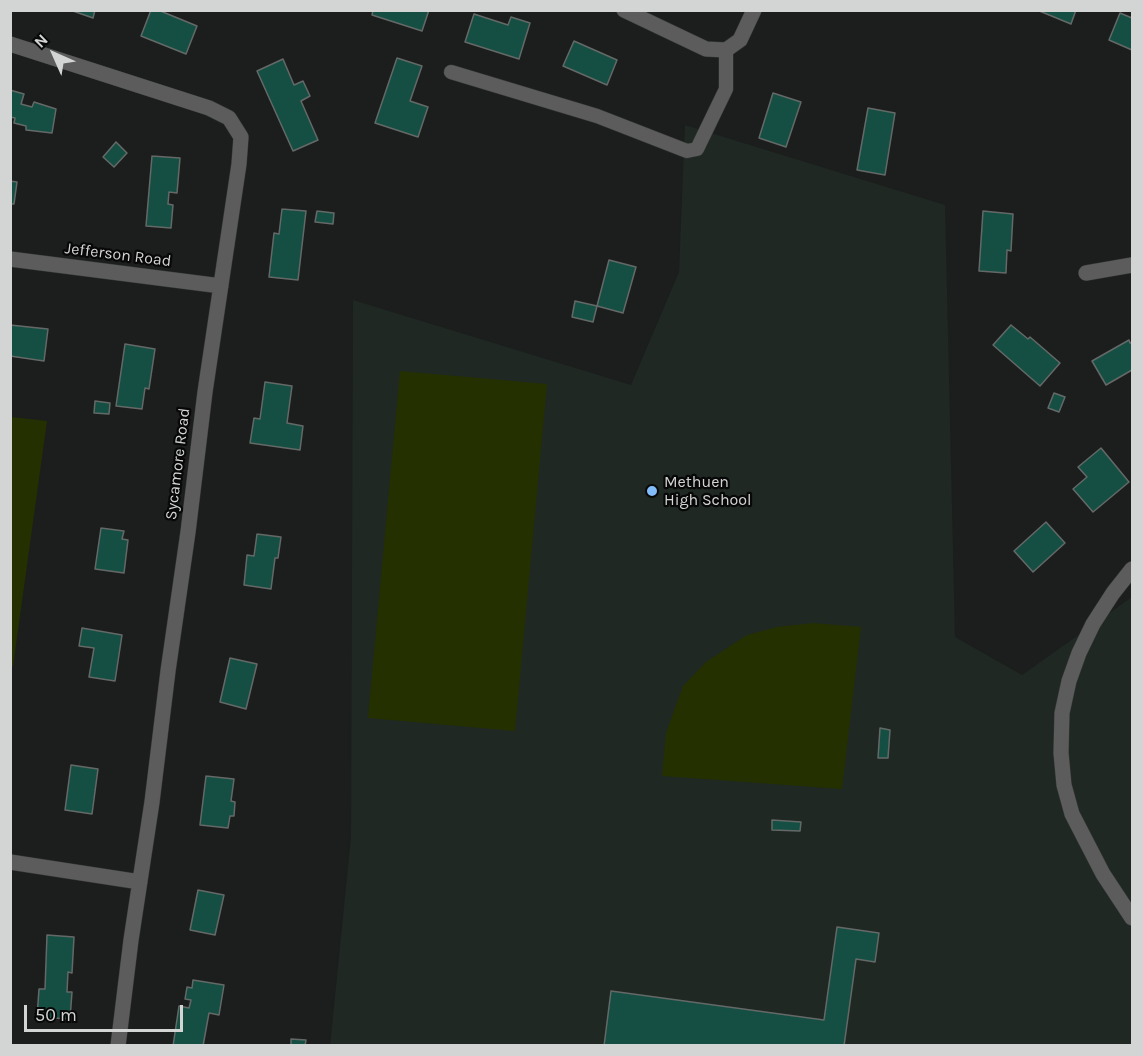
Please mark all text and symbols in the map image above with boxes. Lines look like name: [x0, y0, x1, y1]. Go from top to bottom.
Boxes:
north arrow: [24, 24, 84, 84]
text: N: [30, 30, 52, 52]
street label: Jefferson Road: [64, 239, 172, 271]
street label: Sycamore Road: [162, 407, 194, 521]
place label: Methuen High School: [664, 472, 752, 510]
marker: Methuen High School: [645, 484, 659, 498]
scale bar: [27, 993, 186, 1031]
text: 50 m: [35, 1004, 77, 1026]

